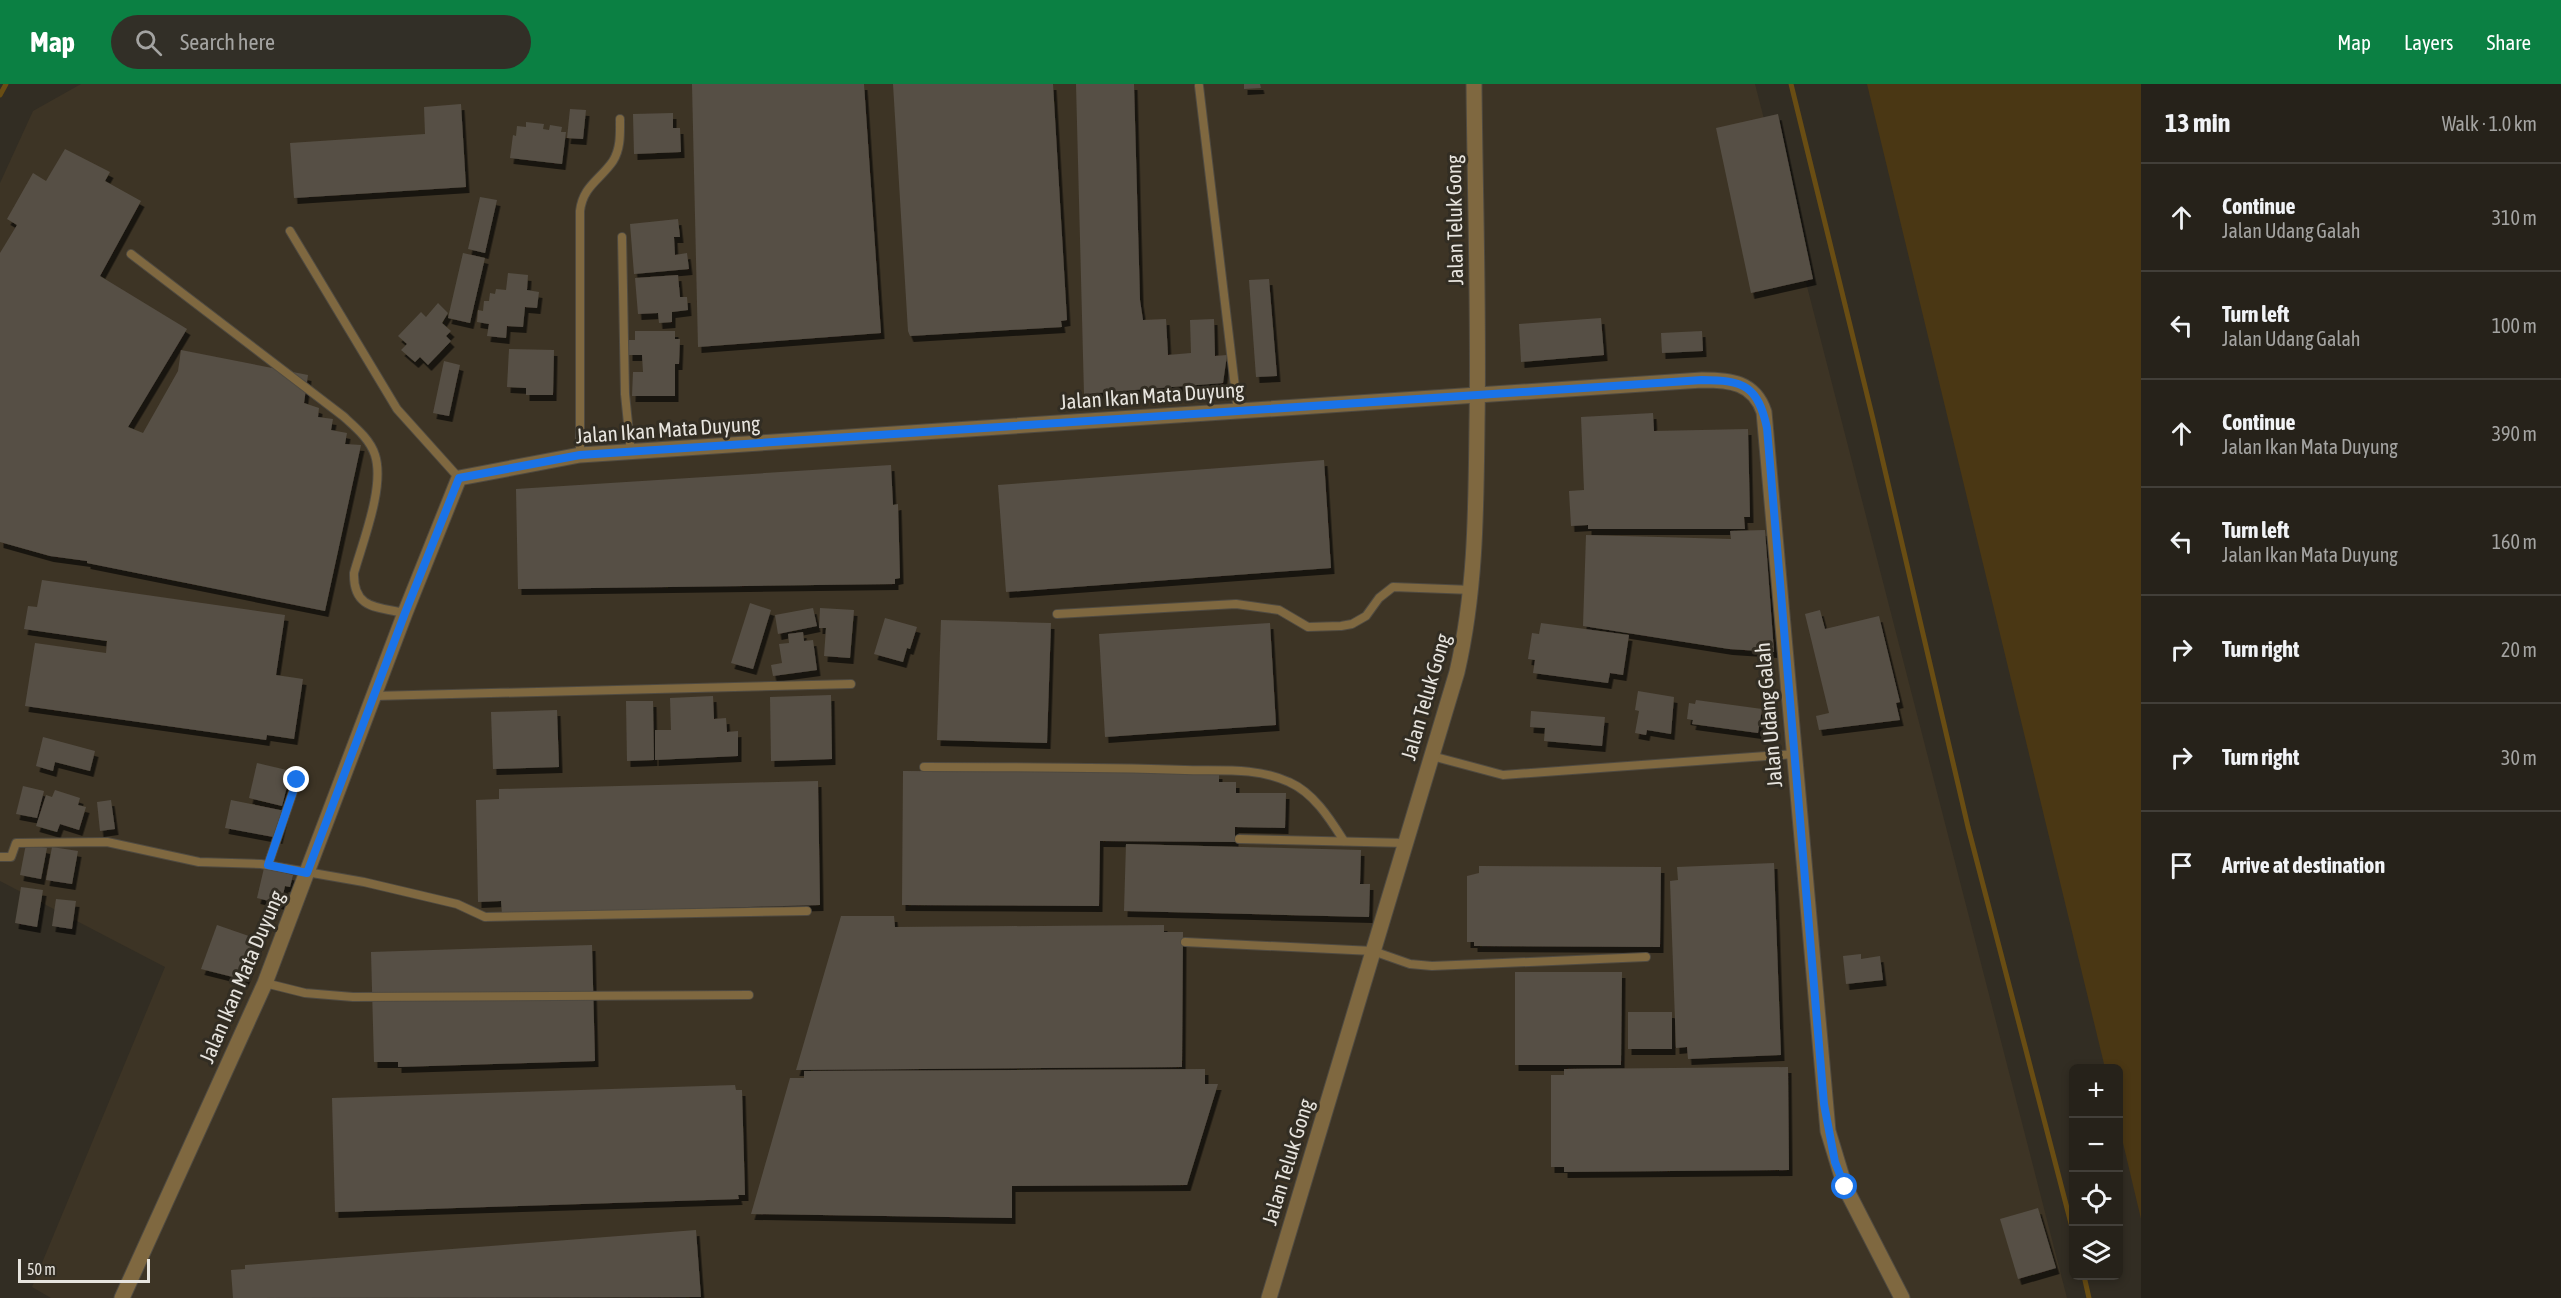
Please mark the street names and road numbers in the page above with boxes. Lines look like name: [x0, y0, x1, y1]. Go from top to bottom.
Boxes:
street label: Jalan Teluk Gong: [1441, 155, 1467, 285]
street label: Jalan Ikan Mata Duyung: [1059, 377, 1245, 413]
street label: Jalan Ikan Mata Duyung: [575, 411, 761, 447]
street label: Jalan Teluk Gong: [1396, 631, 1455, 763]
street label: Jalan Udang Galah: [1750, 642, 1786, 789]
street label: Jalan Ikan Mata Duyung: [194, 887, 288, 1066]
street label: Jalan Teluk Gong: [1257, 1096, 1318, 1228]

